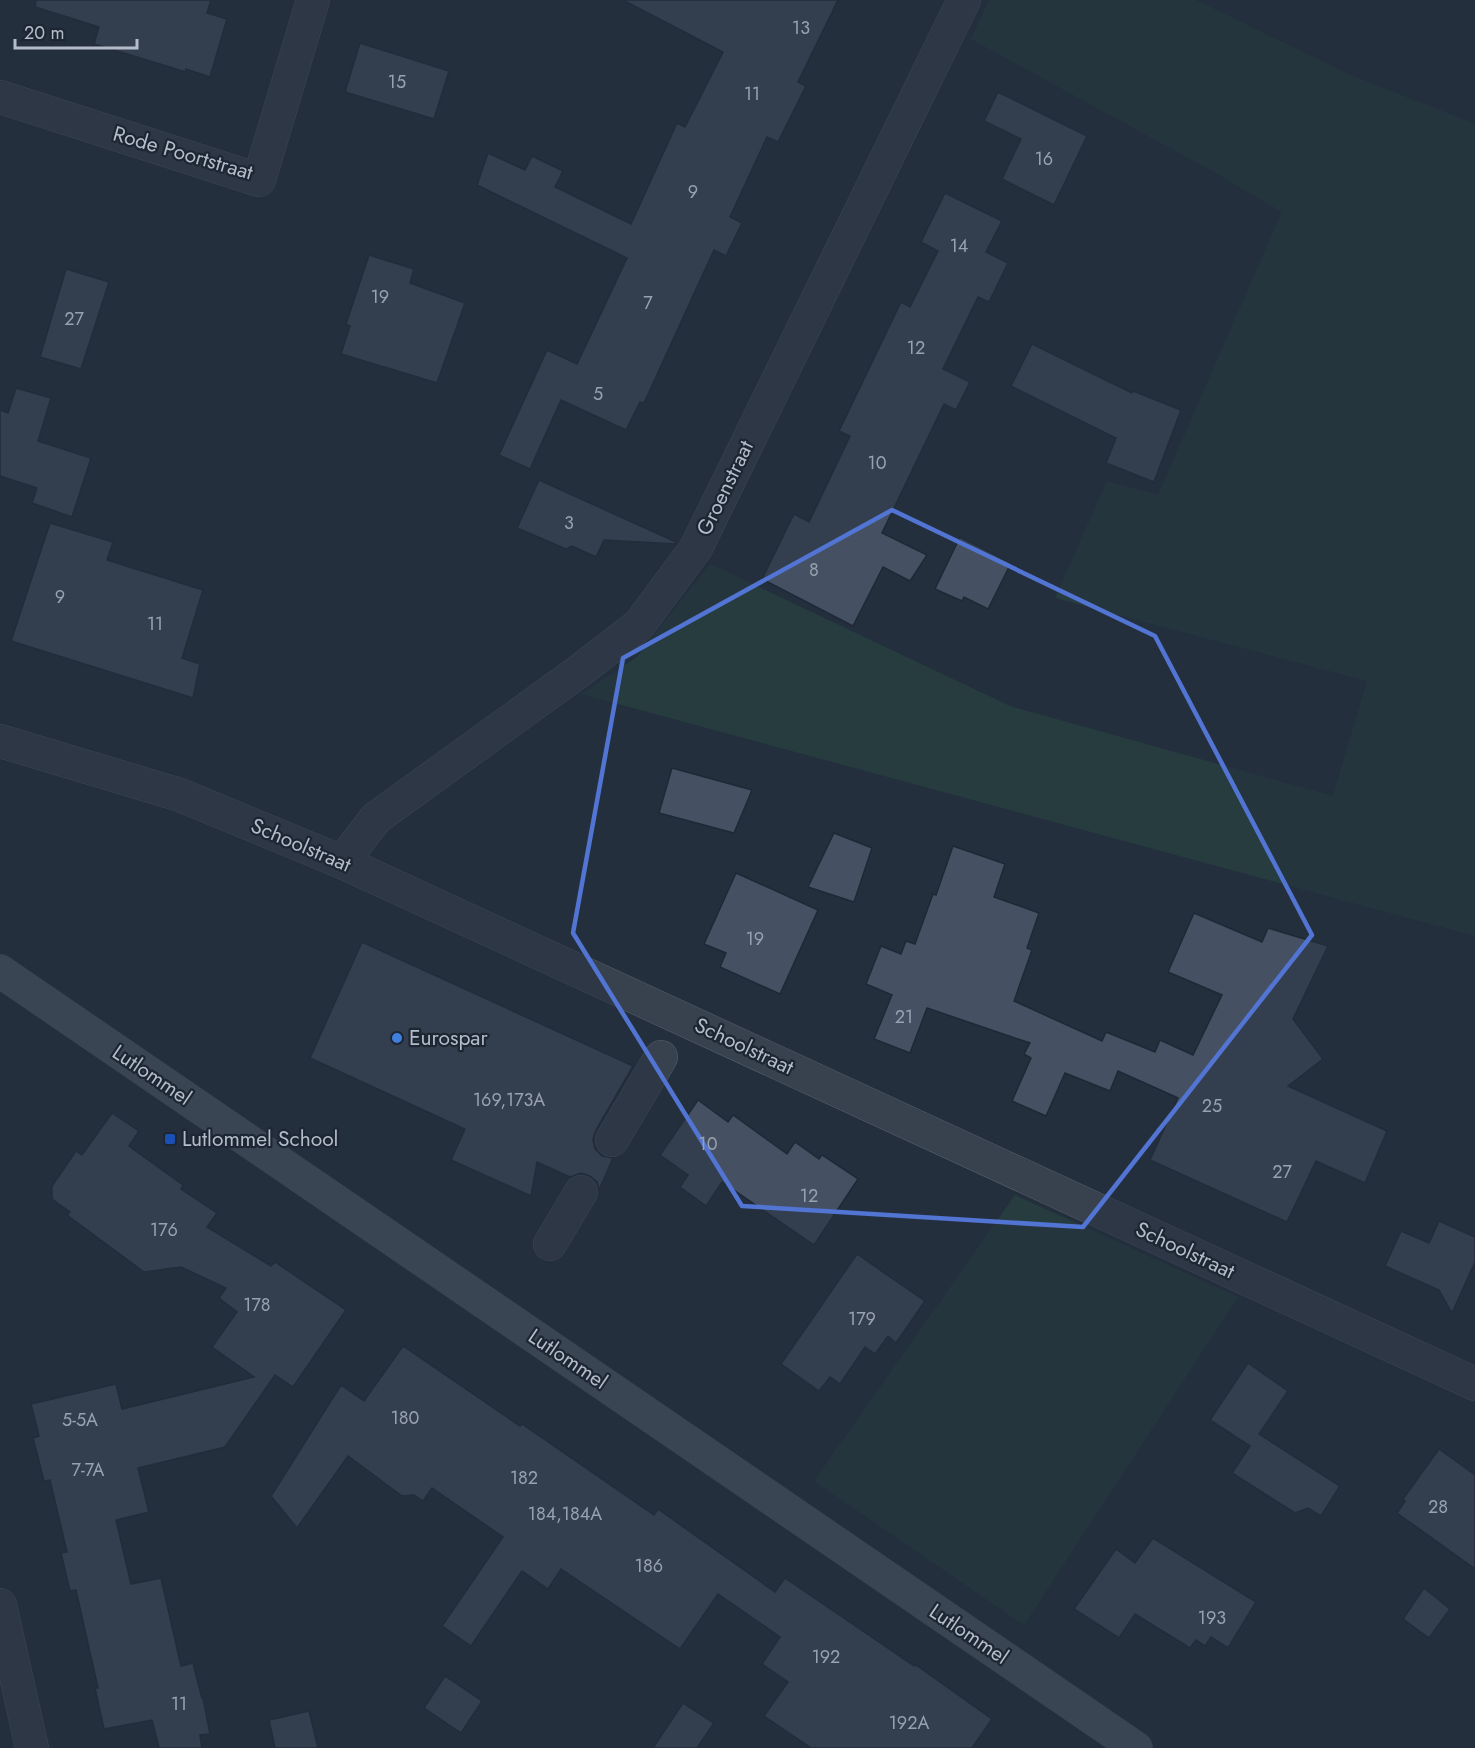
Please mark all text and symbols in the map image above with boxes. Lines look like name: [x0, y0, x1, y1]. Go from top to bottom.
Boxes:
scale bar: [15, 12, 136, 50]
house number: 13: [792, 15, 810, 41]
text: 20 m: [24, 20, 64, 46]
house number: 15: [388, 69, 406, 95]
house number: 11: [744, 81, 760, 107]
street label: Rode Poortstraat: [110, 119, 256, 187]
house number: 16: [1035, 146, 1053, 172]
house number: 9: [688, 179, 698, 205]
house number: 14: [950, 233, 968, 259]
house number: 19: [371, 284, 389, 310]
house number: 7: [643, 290, 653, 316]
house number: 27: [64, 306, 84, 332]
house number: 12: [907, 335, 925, 361]
house number: 5: [593, 381, 603, 407]
street label: Groenstraat: [689, 435, 761, 541]
house number: 10: [868, 450, 887, 476]
house number: 3: [564, 510, 574, 536]
house number: 8: [809, 557, 819, 583]
house number: 9: [55, 584, 65, 610]
house number: 11: [147, 611, 163, 637]
street label: Schoolstraat: [246, 810, 356, 880]
house number: 19: [746, 926, 764, 952]
house number: 21: [895, 1004, 913, 1030]
street label: Schoolstraat: [689, 1010, 799, 1082]
place label: Eurospar: [409, 1023, 488, 1053]
marker: Eurospar: [390, 1031, 404, 1045]
street label: Lutlommel: [106, 1037, 198, 1113]
house number: 169,173A: [473, 1087, 545, 1113]
house number: 25: [1202, 1093, 1222, 1119]
place label: Lutlommel School: [182, 1124, 338, 1154]
house number: 10: [699, 1131, 718, 1157]
marker: Lutlommel School: [163, 1132, 177, 1146]
house number: 27: [1272, 1159, 1292, 1185]
house number: 12: [800, 1183, 818, 1209]
street label: Schoolstraat: [1130, 1214, 1240, 1286]
house number: 176: [150, 1217, 178, 1243]
house number: 178: [243, 1292, 271, 1318]
house number: 179: [848, 1306, 876, 1332]
street label: Lutlommel: [522, 1321, 614, 1397]
house number: 180: [391, 1405, 420, 1431]
house number: 5-5A: [62, 1407, 98, 1433]
house number: 7-7A: [72, 1457, 104, 1483]
house number: 182: [510, 1465, 538, 1491]
house number: 28: [1428, 1494, 1448, 1520]
house number: 184,184A: [528, 1501, 602, 1527]
house number: 186: [635, 1553, 663, 1579]
street label: Lutlommel: [923, 1596, 1015, 1672]
house number: 193: [1198, 1605, 1226, 1631]
house number: 192: [812, 1644, 840, 1670]
house number: 11: [171, 1691, 187, 1717]
house number: 192A: [889, 1710, 929, 1736]

